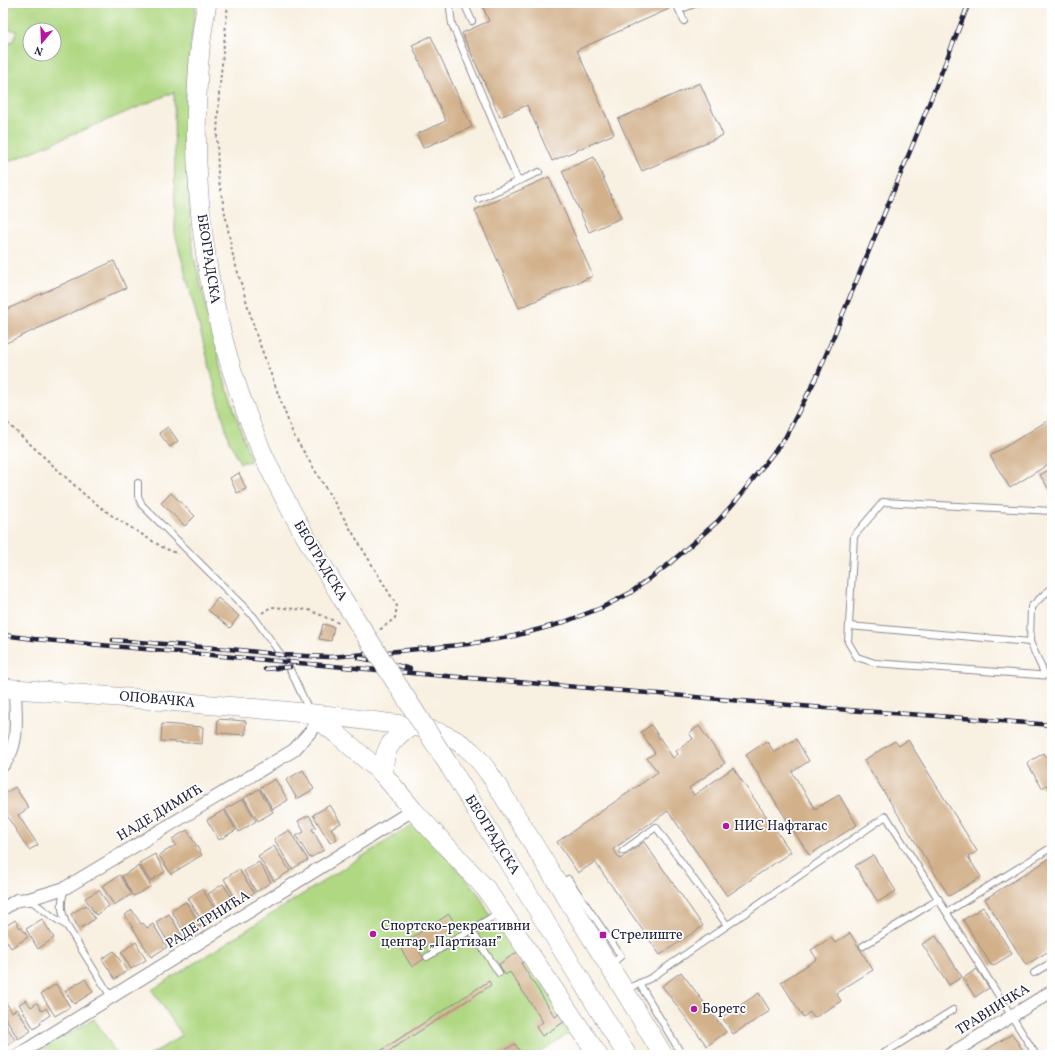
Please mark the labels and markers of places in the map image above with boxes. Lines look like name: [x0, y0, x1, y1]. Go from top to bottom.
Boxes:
place label: НИС Нафтагас: [734, 817, 828, 836]
marker: НИС Нафтагас: [721, 821, 731, 831]
place label: Спортско-рекреативни центар „Партизан”: [381, 917, 531, 952]
place label: Стрелиште: [611, 926, 683, 945]
marker: Спортско-рекреативни центар „Партизан”: [368, 929, 378, 939]
marker: Стрелиште: [598, 930, 608, 940]
place label: Боретс: [702, 1000, 746, 1019]
marker: Боретс: [689, 1004, 699, 1014]

